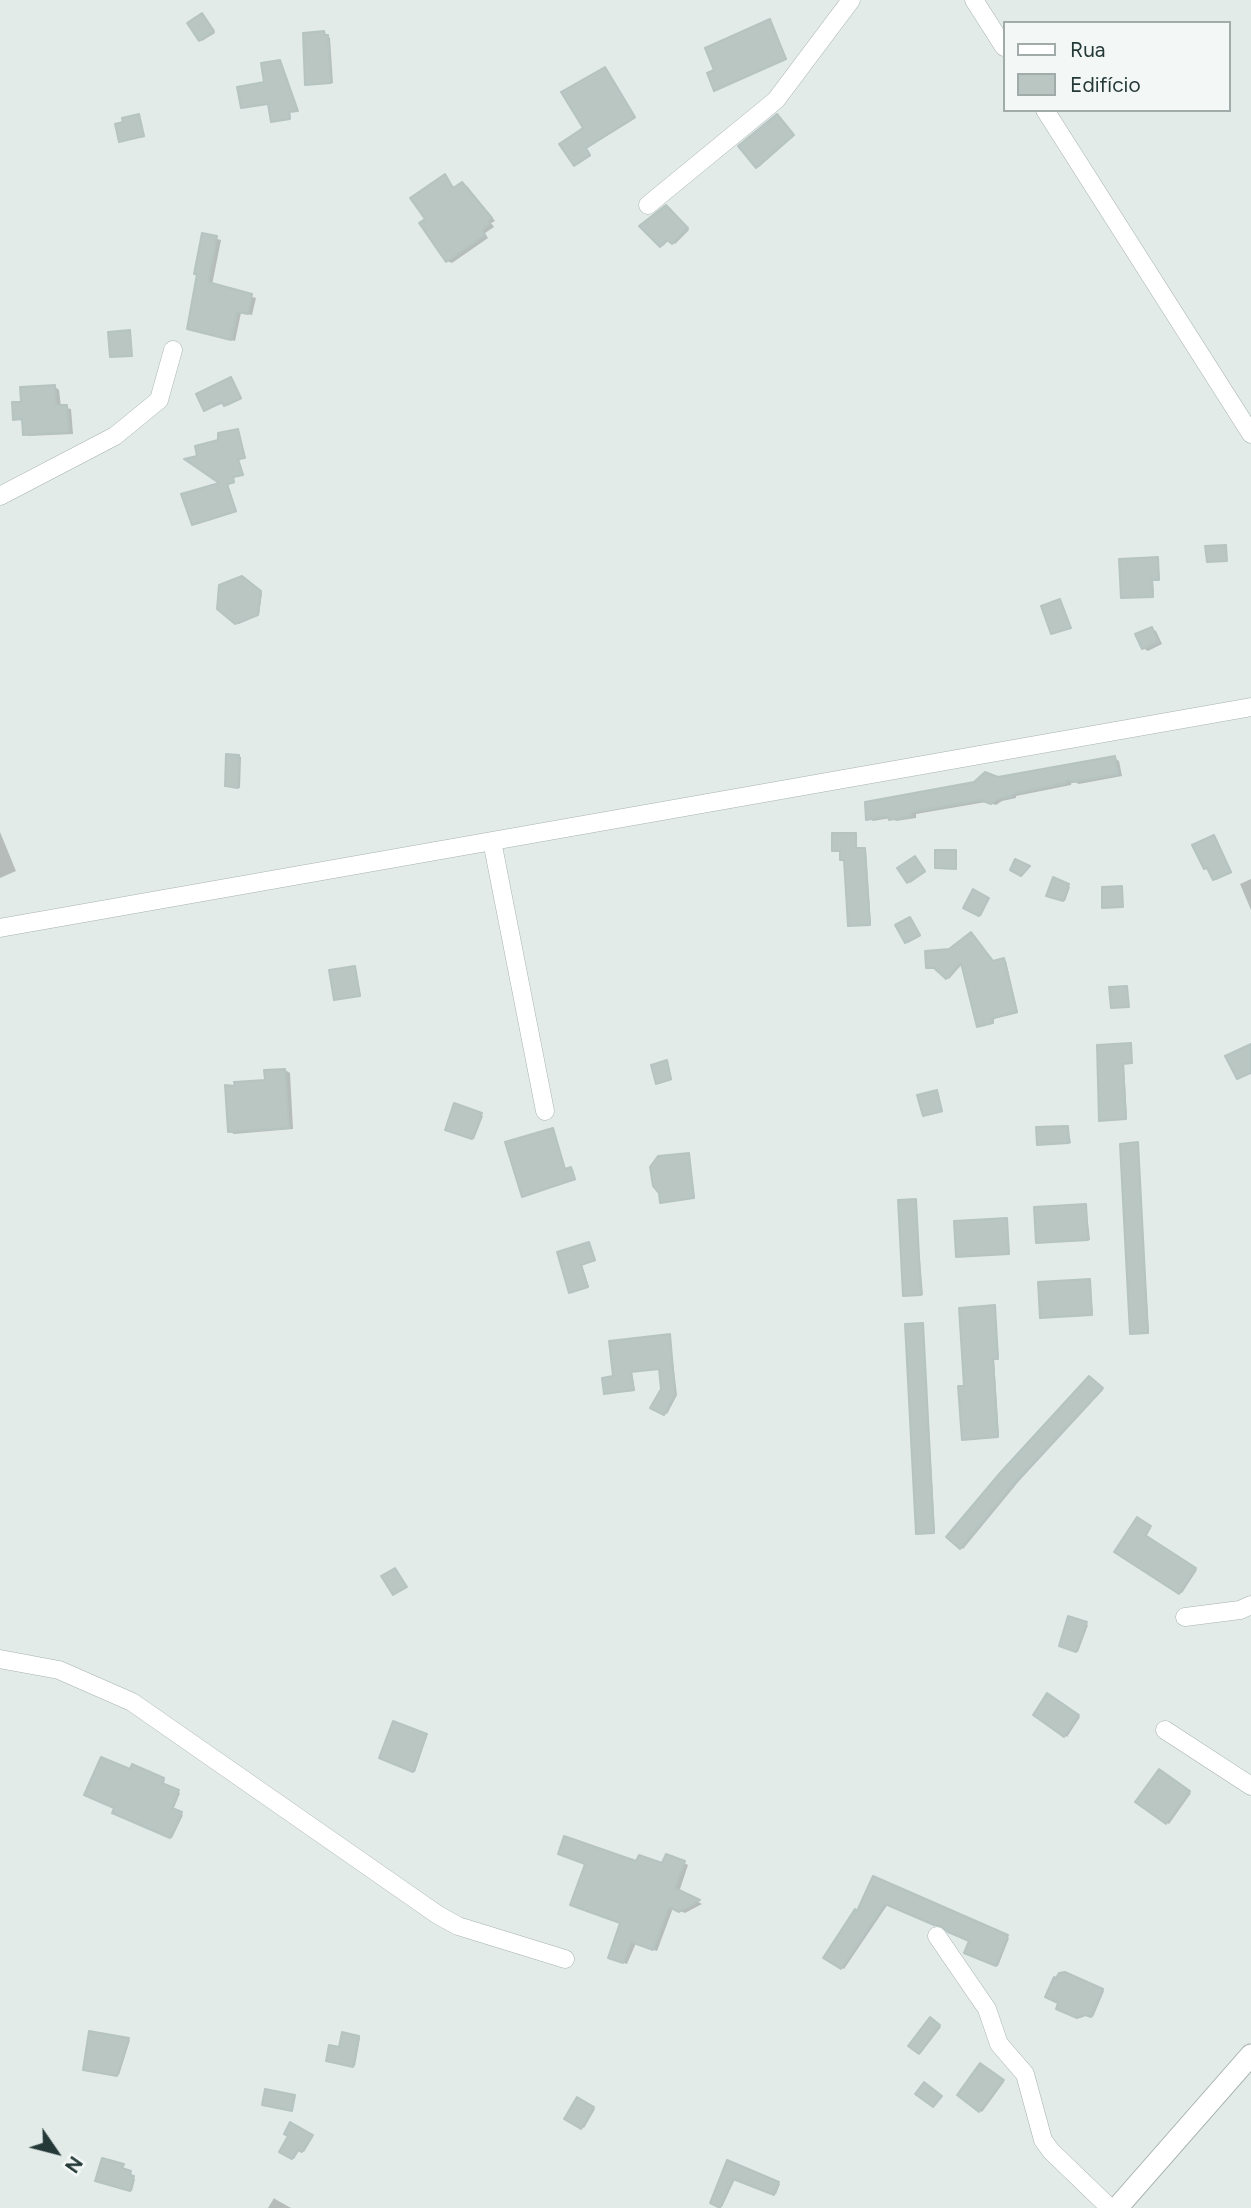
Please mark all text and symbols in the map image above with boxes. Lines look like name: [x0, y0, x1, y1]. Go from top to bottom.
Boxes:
legend: [1002, 21, 1230, 112]
text: Rua: [1070, 37, 1106, 62]
text: Edifício: [1070, 72, 1141, 97]
north arrow: [21, 2117, 91, 2187]
text: N: [60, 2152, 87, 2177]

